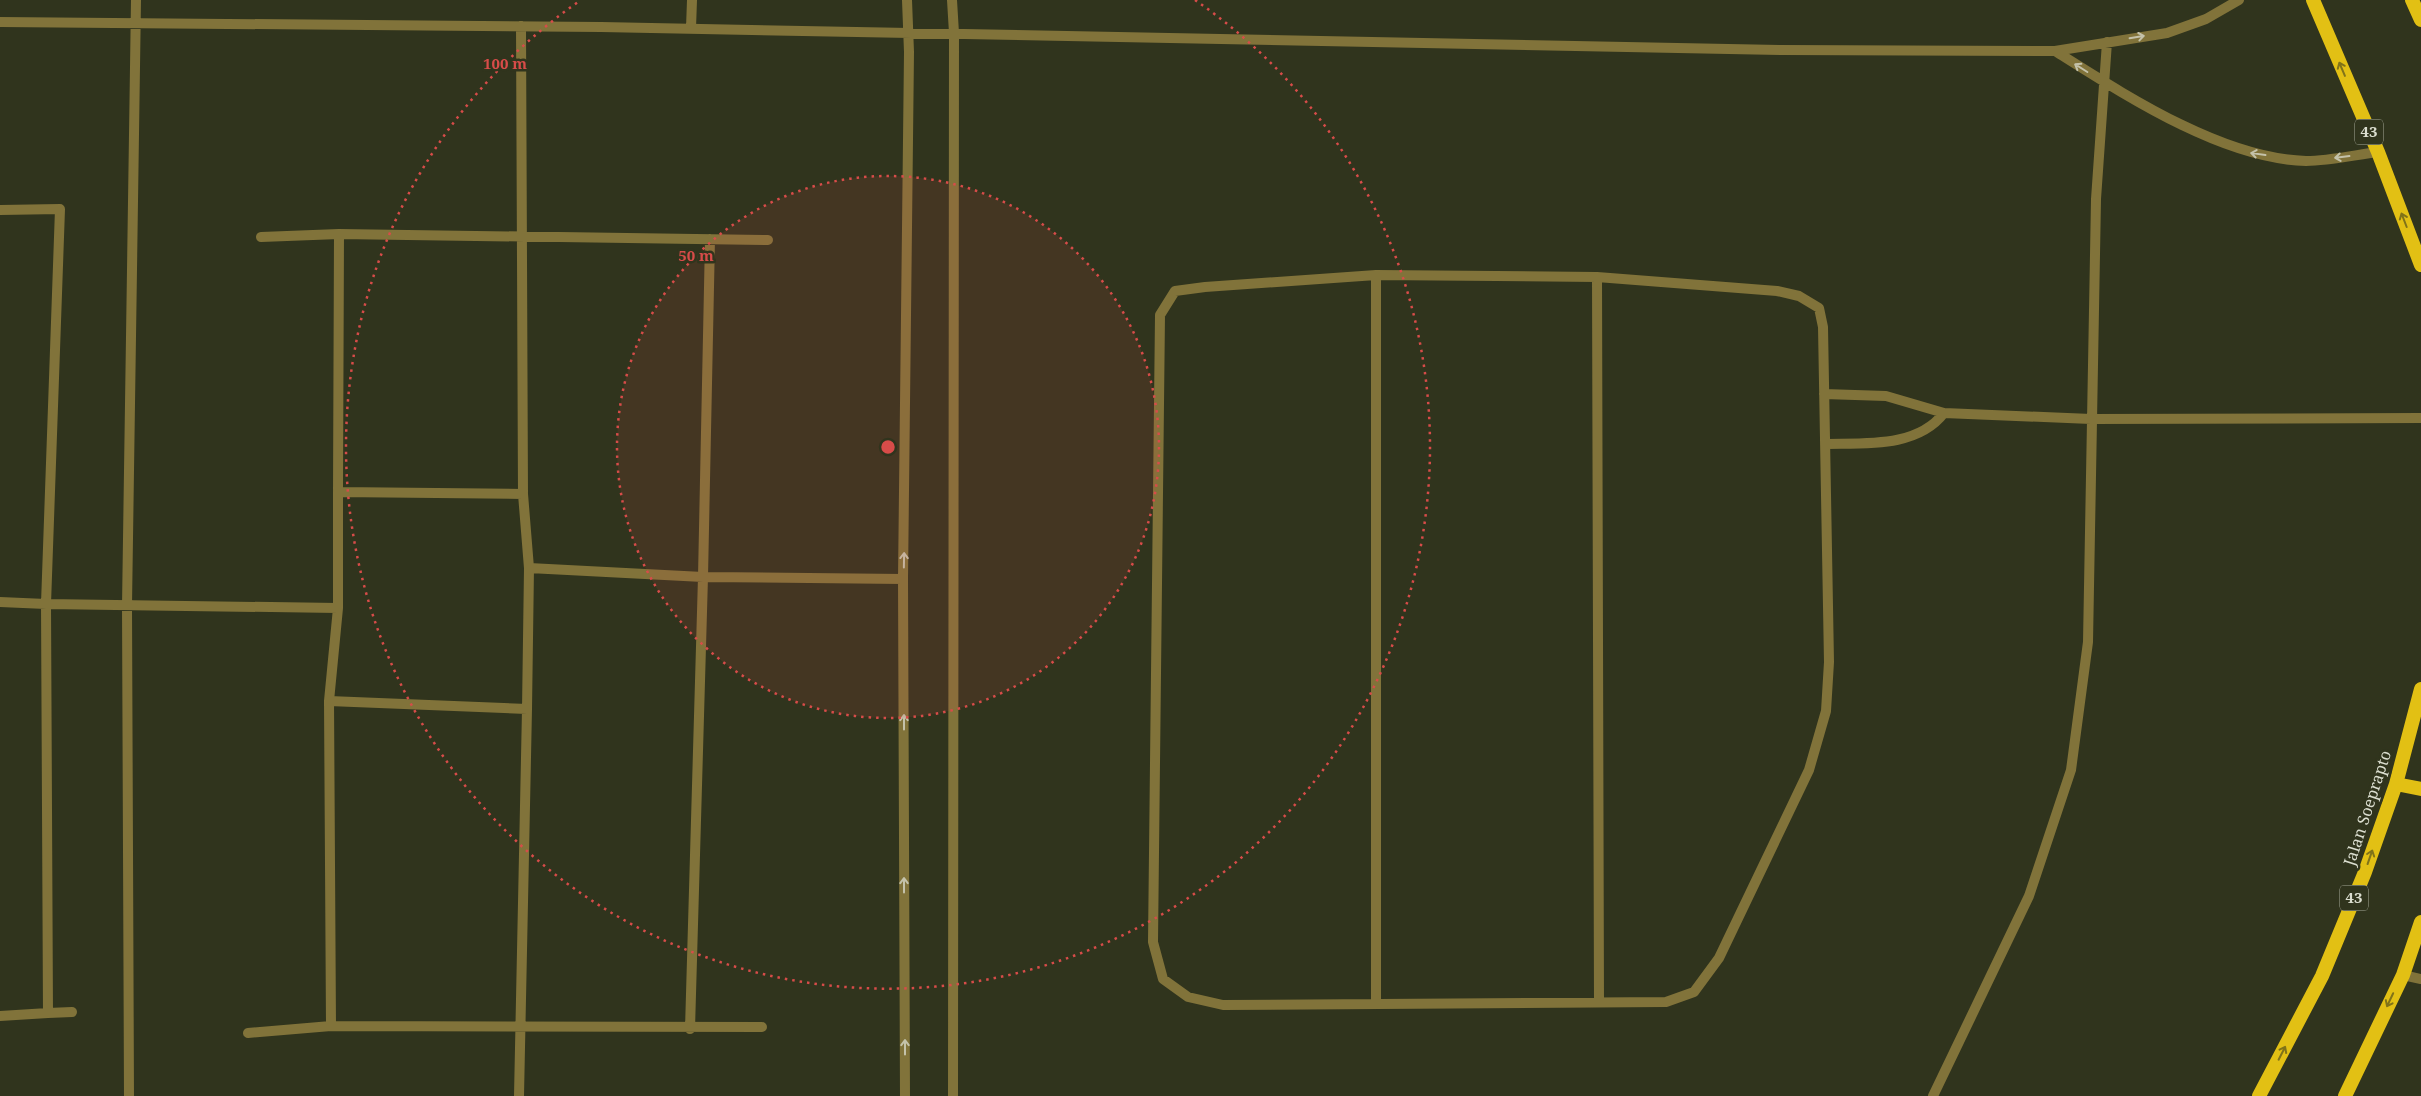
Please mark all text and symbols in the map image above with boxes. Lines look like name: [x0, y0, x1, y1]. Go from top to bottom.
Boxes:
one-way arrow: [2129, 32, 2145, 42]
text: 100 m: [483, 53, 527, 73]
one-way arrow: [2337, 62, 2347, 77]
one-way arrow: [2075, 63, 2089, 73]
road number: 43: [2355, 120, 2383, 144]
one-way arrow: [2250, 149, 2266, 159]
one-way arrow: [2334, 152, 2350, 162]
one-way arrow: [2399, 212, 2408, 228]
text: 50 m: [678, 245, 714, 265]
centre of rings: [879, 438, 897, 456]
one-way arrow: [899, 552, 908, 568]
one-way arrow: [899, 715, 909, 731]
street label: Jalan Soeprapto: [2338, 747, 2396, 870]
one-way arrow: [2366, 850, 2375, 865]
one-way arrow: [899, 877, 909, 894]
road number: 43: [2340, 886, 2368, 910]
one-way arrow: [2385, 992, 2395, 1007]
one-way arrow: [900, 1040, 910, 1056]
one-way arrow: [2278, 1046, 2287, 1061]

